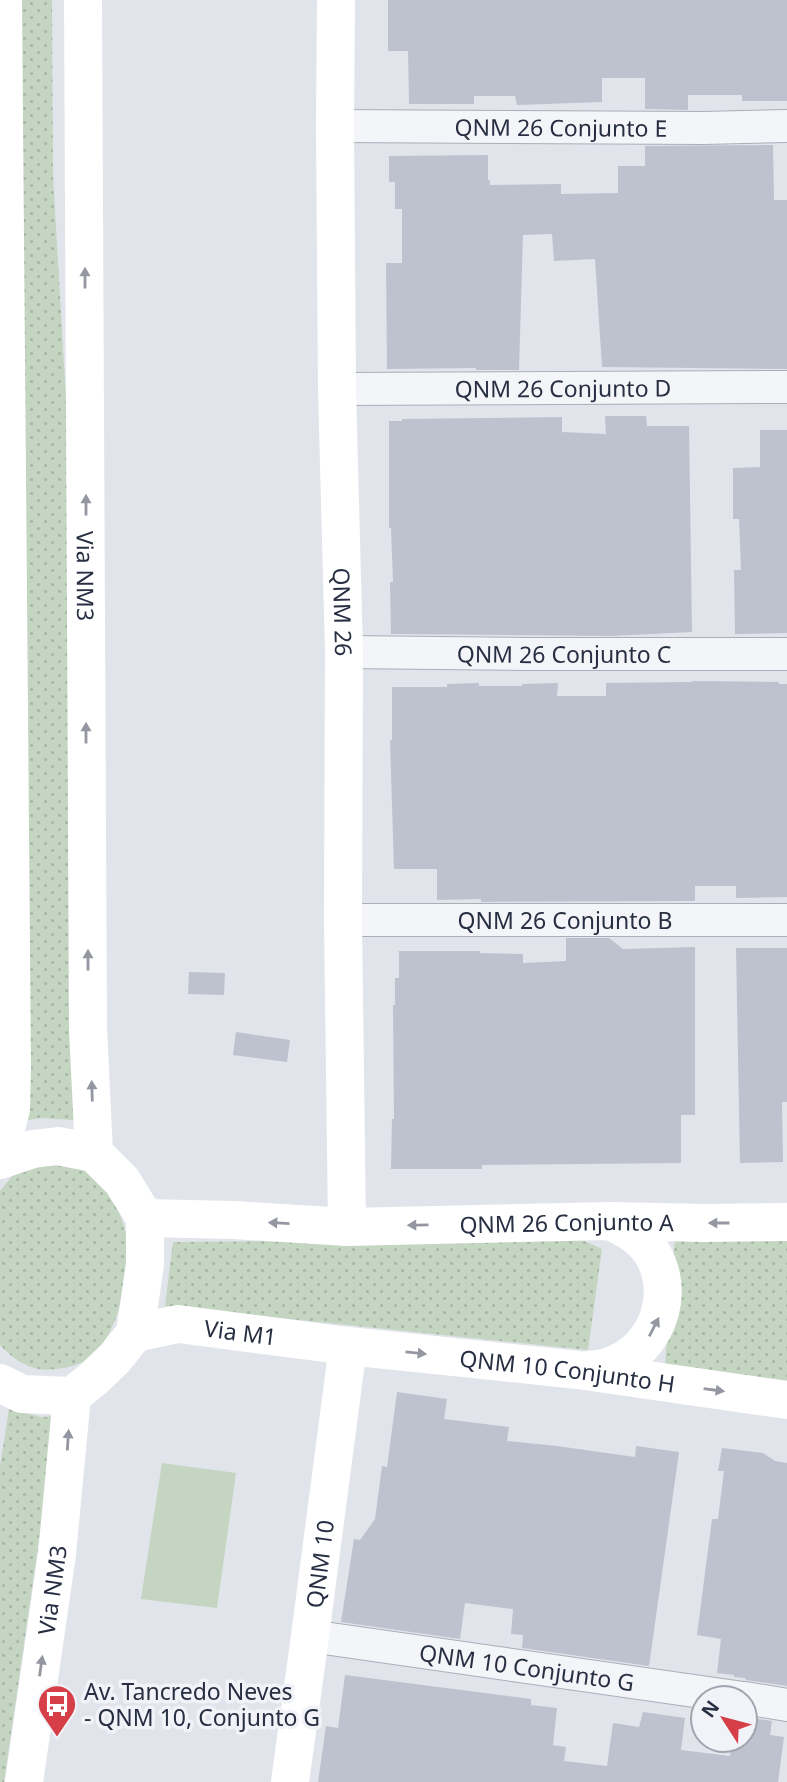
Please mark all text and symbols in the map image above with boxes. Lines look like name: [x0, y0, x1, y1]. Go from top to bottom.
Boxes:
street label: QNM 26 Conjunto E: [455, 111, 667, 144]
one-way arrow: [79, 267, 91, 289]
street label: QNM 26 Conjunto D: [455, 372, 671, 404]
one-way arrow: [80, 494, 92, 516]
street label: Via NM3: [70, 531, 102, 621]
street label: QNM 26: [326, 567, 360, 657]
street label: QNM 26 Conjunto C: [457, 637, 671, 670]
one-way arrow: [80, 722, 92, 744]
street label: QNM 26 Conjunto B: [458, 904, 672, 936]
one-way arrow: [82, 949, 93, 971]
one-way arrow: [86, 1079, 97, 1101]
street label: QNM 26 Conjunto A: [459, 1205, 675, 1240]
one-way arrow: [267, 1217, 289, 1228]
one-way arrow: [708, 1217, 730, 1229]
one-way arrow: [407, 1219, 429, 1231]
street label: Via M1: [202, 1312, 279, 1353]
one-way arrow: [648, 1317, 659, 1337]
street label: QNM 10 Conjunto H: [458, 1342, 677, 1400]
one-way arrow: [405, 1348, 427, 1359]
one-way arrow: [703, 1385, 725, 1396]
one-way arrow: [63, 1429, 74, 1451]
street label: QNM 10: [298, 1518, 341, 1610]
street label: Via NM3: [29, 1544, 74, 1637]
street label: QNM 10 Conjunto G: [417, 1636, 636, 1698]
one-way arrow: [35, 1655, 46, 1677]
place label: Av. Tancredo Neves - QNM 10, Conjunto G: [84, 1675, 320, 1733]
bus stop icon: Av. Tancredo Neves - QNM 10, Conjunto G: [36, 1683, 78, 1738]
north arrow: [689, 1684, 759, 1754]
text: N: [695, 1695, 725, 1723]

